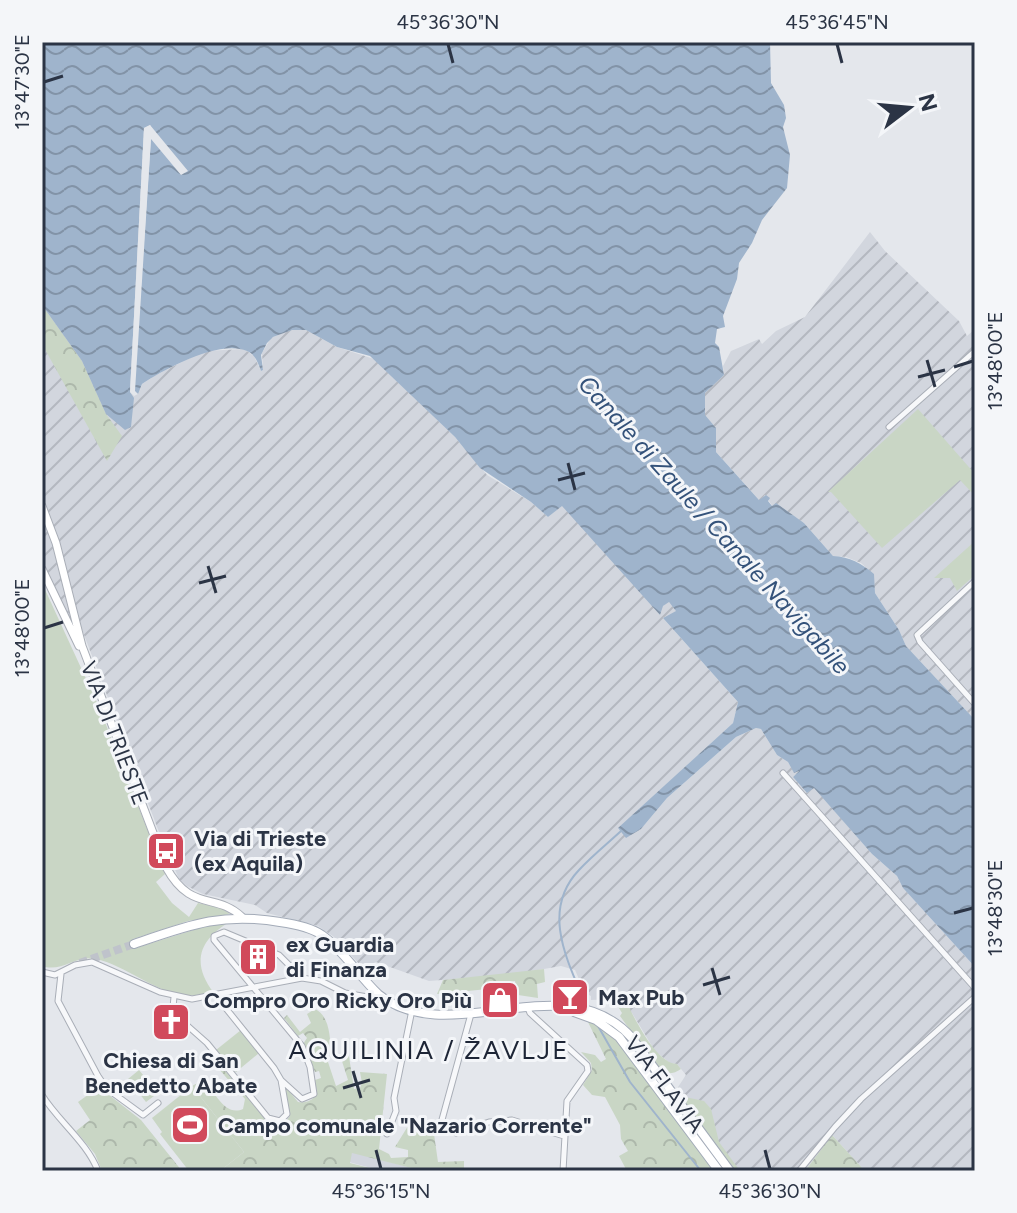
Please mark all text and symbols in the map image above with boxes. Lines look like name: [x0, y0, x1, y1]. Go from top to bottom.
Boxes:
text: 45°36'30"N: [396, 10, 500, 34]
text: 45°36'45"N: [785, 10, 889, 34]
text: 13°47'30"E: [10, 34, 34, 130]
north arrow: [869, 68, 949, 148]
text: N: [912, 91, 943, 115]
text: 13°48'00"E: [983, 311, 1007, 411]
water label: Canale di Zaule / Canale Navigabile: [573, 369, 856, 680]
text: 13°48'00"E: [10, 578, 34, 678]
street label: VIA DI TRIESTE: [75, 658, 154, 809]
place label: Via di Trieste (ex Aquila): [194, 825, 326, 877]
bus stop icon: Via di Trieste (ex Aquila): [145, 830, 187, 872]
text: 13°48'30"E: [983, 859, 1007, 957]
place label: ex Guardia di Finanza: [286, 931, 394, 983]
building icon: ex Guardia di Finanza: [237, 936, 279, 978]
bar icon: Max Pub: [549, 976, 591, 1018]
shop icon: Compro Oro Ricky Oro Più: [479, 979, 521, 1021]
place label: Max Pub: [598, 984, 684, 1011]
place label: Compro Oro Ricky Oro Più: [204, 987, 472, 1014]
church icon: Chiesa di San Benedetto Abate: [150, 1001, 192, 1043]
street label: VIA FLAVIA: [619, 1030, 710, 1138]
district label: AQUILINIA / ŽAVLJE: [288, 1034, 570, 1066]
place label: Chiesa di San Benedetto Abate: [85, 1047, 257, 1099]
sports icon: Campo comunale "Nazario Corrente": [169, 1104, 211, 1146]
place label: Campo comunale "Nazario Corrente": [218, 1112, 592, 1139]
text: 45°36'15"N: [331, 1179, 431, 1203]
text: 45°36'30"N: [718, 1179, 822, 1203]

